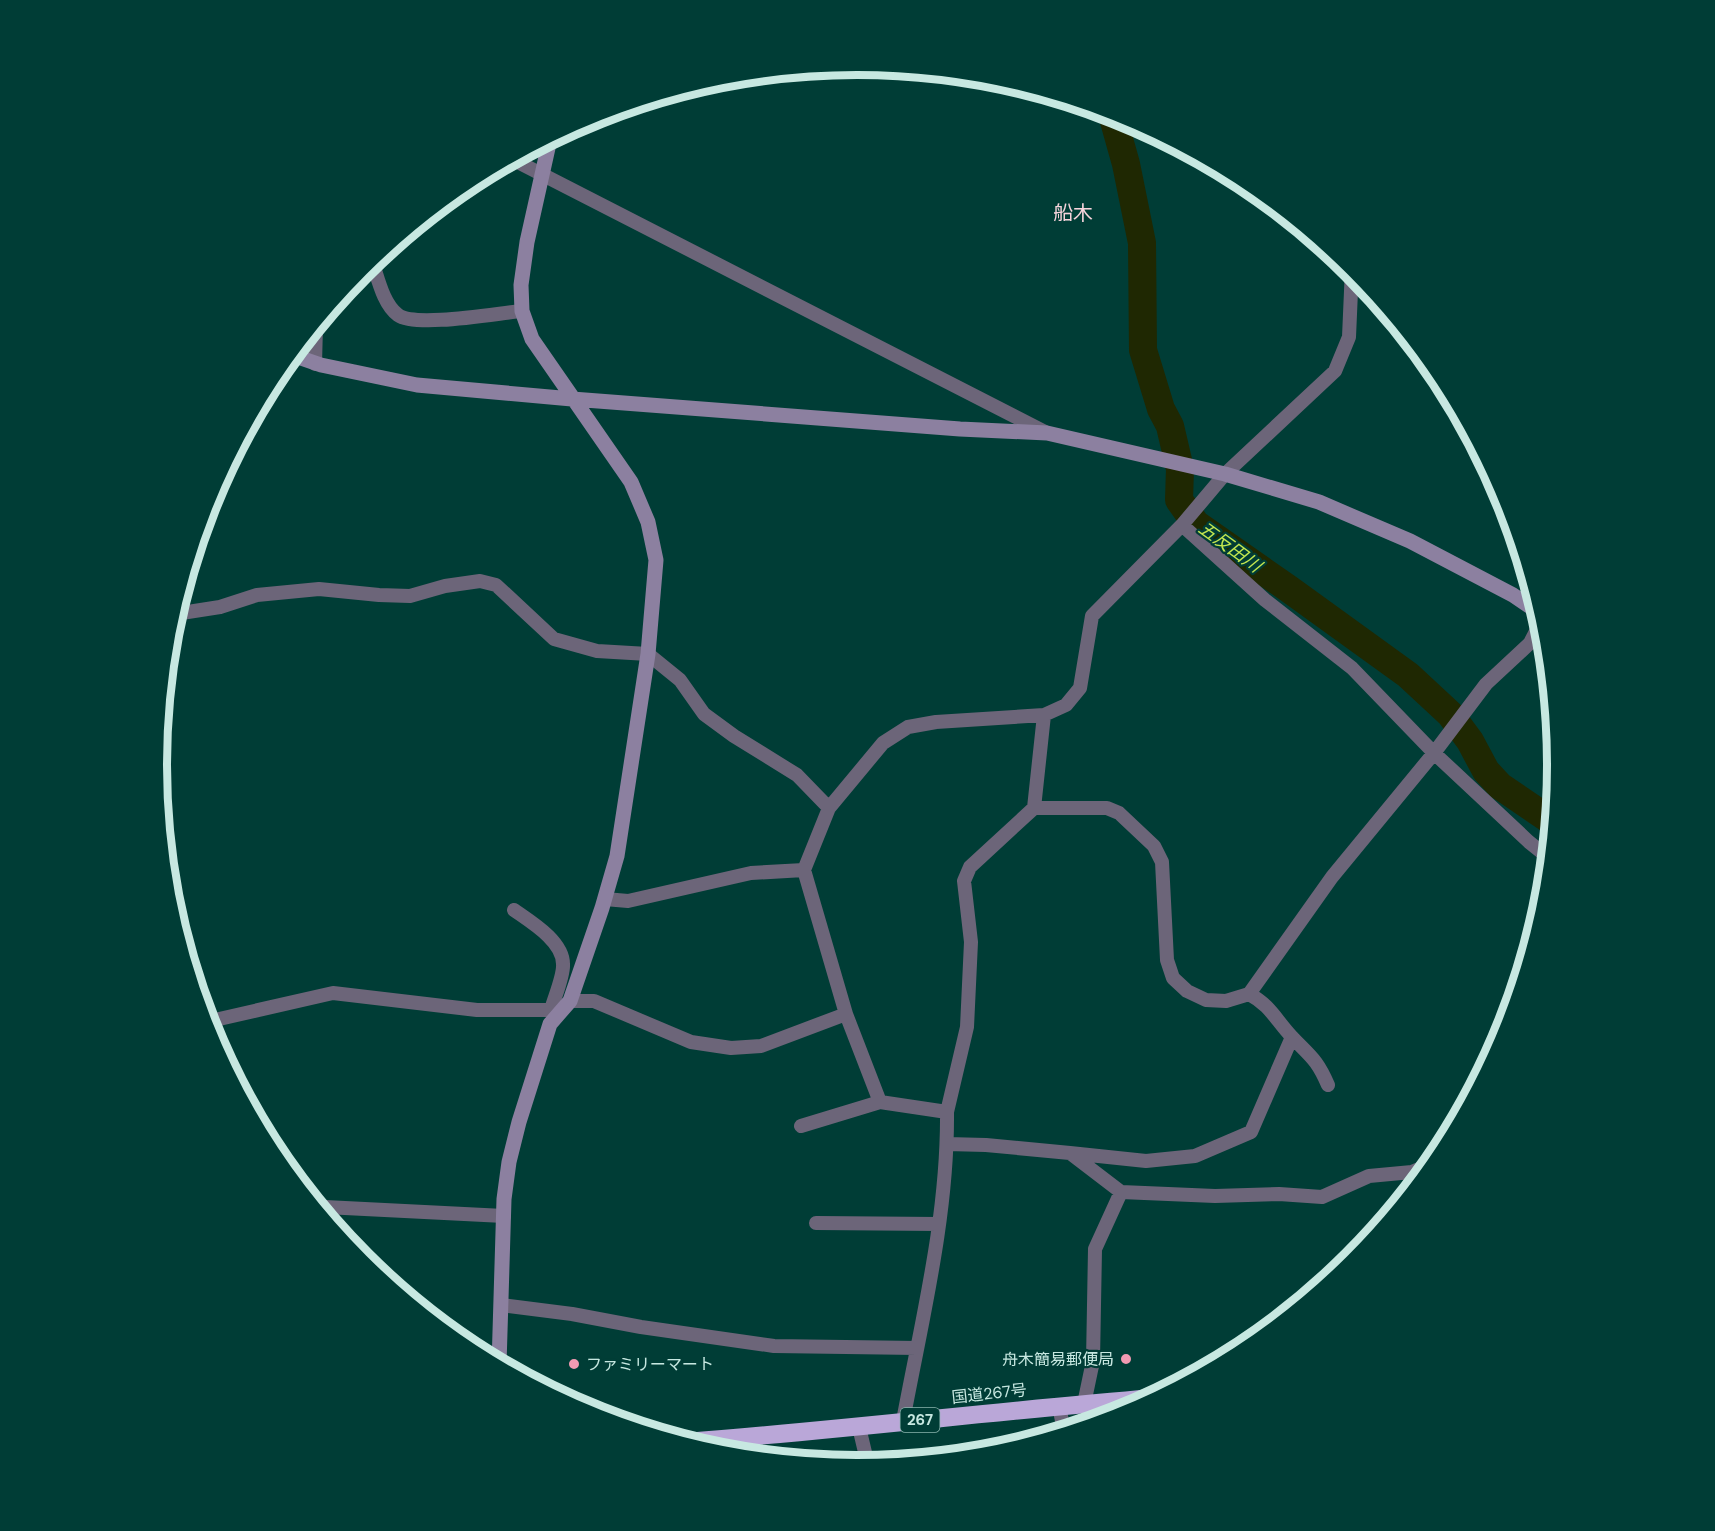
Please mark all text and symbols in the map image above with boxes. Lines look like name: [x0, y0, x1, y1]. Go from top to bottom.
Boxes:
district label: 船木: [1053, 200, 1093, 226]
water label: 五反田川: [1194, 516, 1268, 579]
place label: 舟木簡易郵便局: [1002, 1349, 1114, 1370]
marker: 舟木簡易郵便局: [1119, 1352, 1133, 1366]
place label: ファミリーマート: [586, 1354, 714, 1375]
marker: ファミリーマート: [567, 1357, 581, 1371]
street label: 国道267号: [950, 1379, 1028, 1408]
road number: 267: [900, 1408, 940, 1432]

